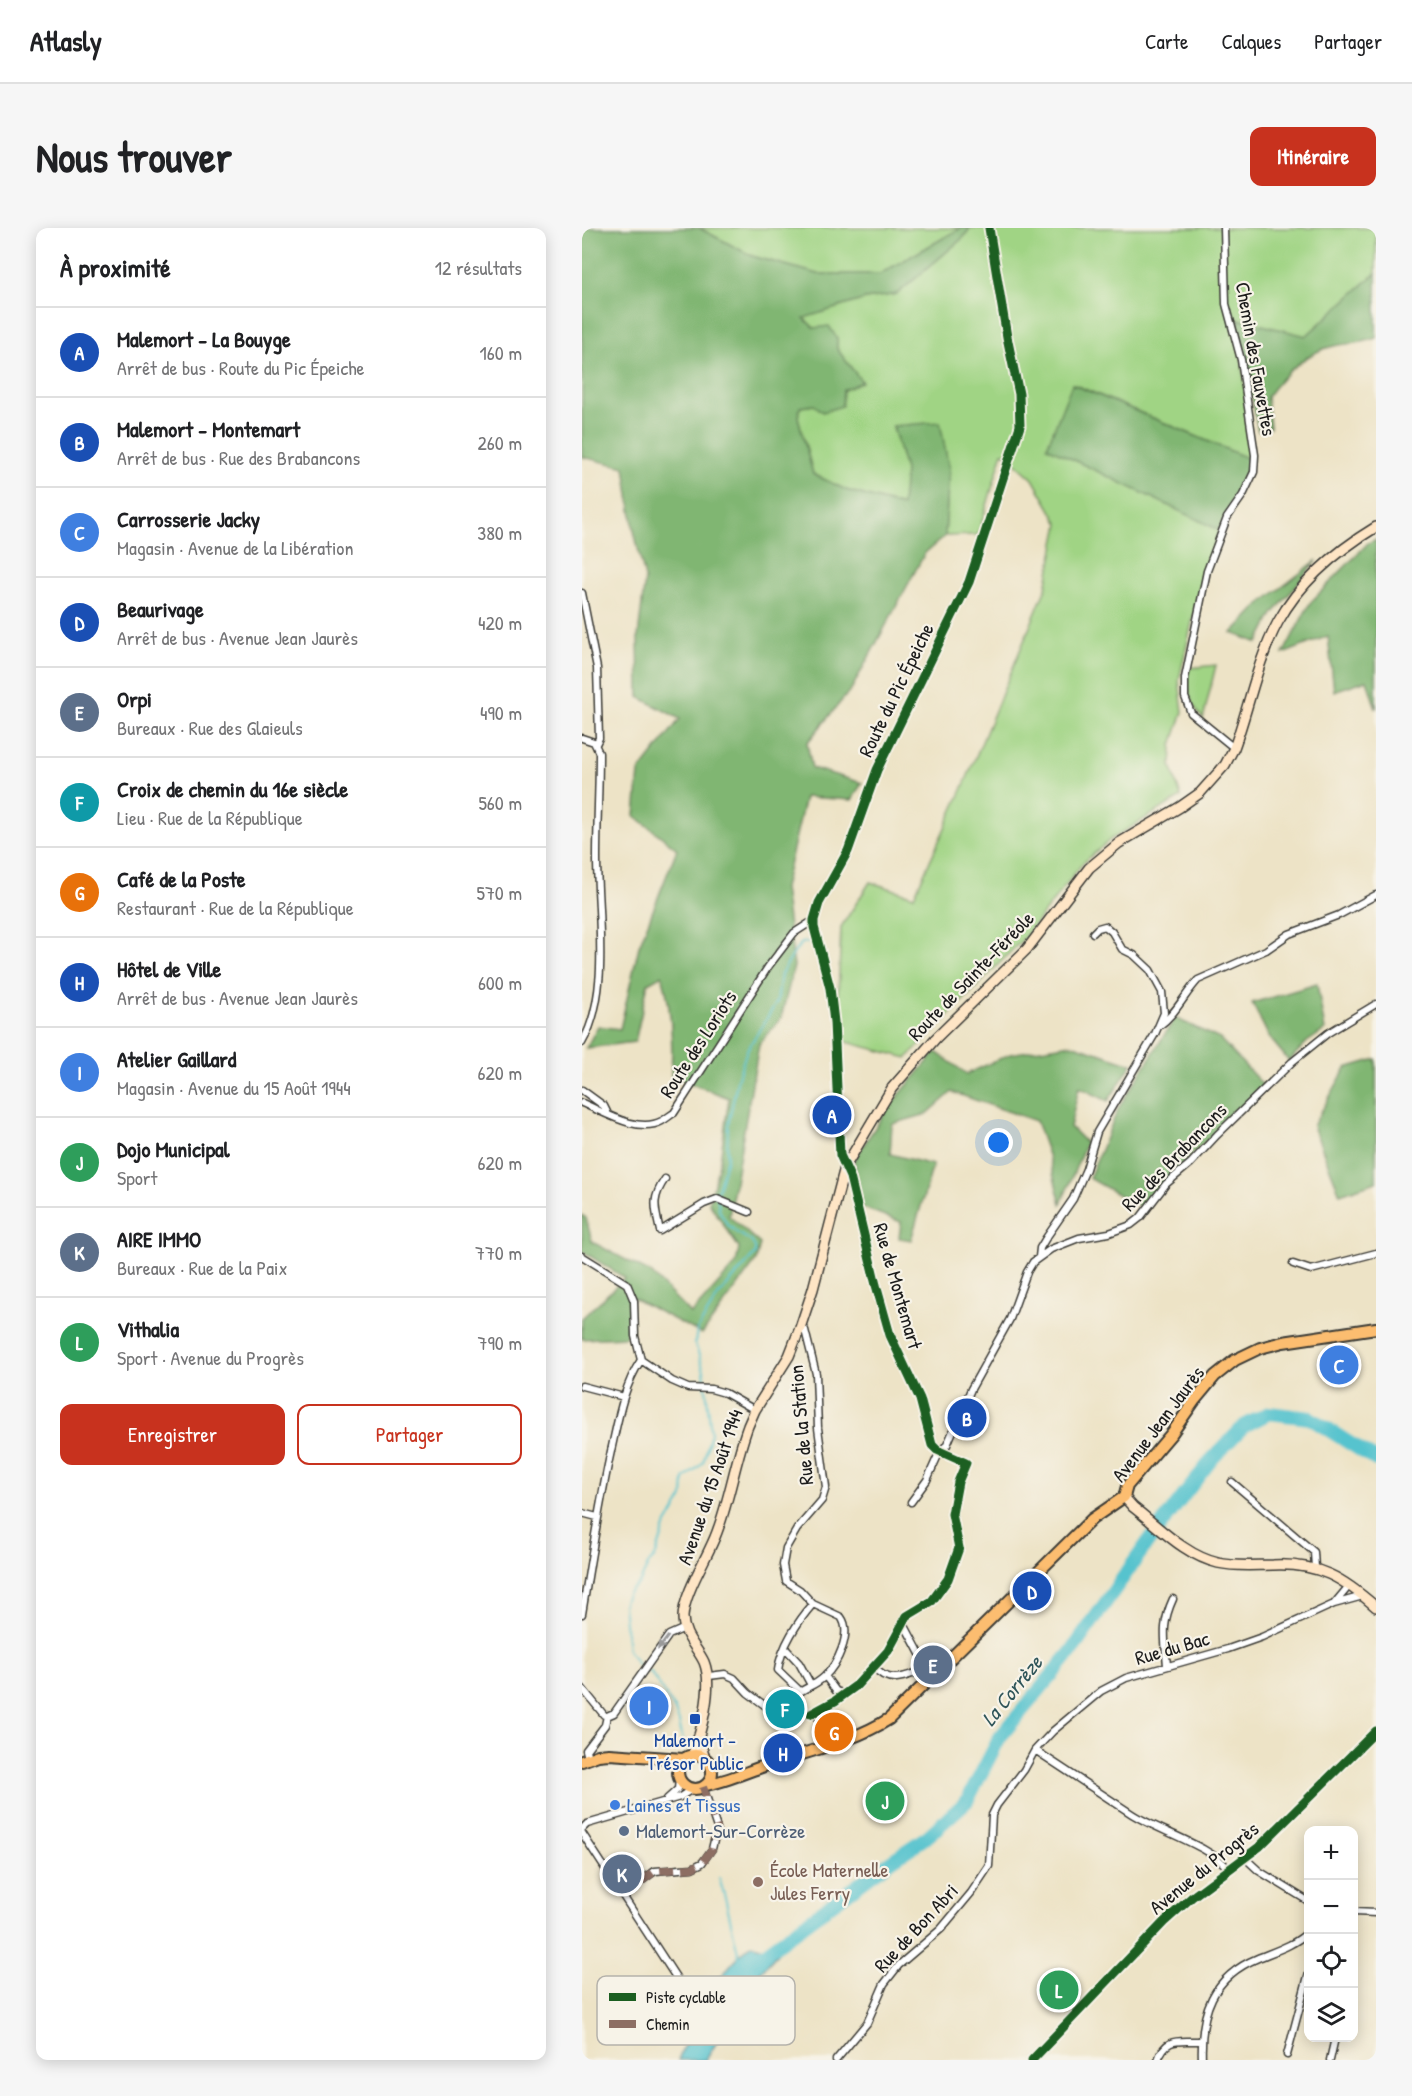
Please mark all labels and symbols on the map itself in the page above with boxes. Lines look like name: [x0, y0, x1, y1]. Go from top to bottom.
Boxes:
street label: Chemin des Fauvettes: [1230, 280, 1283, 438]
street label: Route du Pic Épeiche: [852, 618, 940, 761]
street label: Route de Sainte-Féréole: [902, 905, 1040, 1046]
street label: Route des Loriots: [653, 985, 743, 1103]
pin: A: [812, 1092, 852, 1138]
street label: Rue des Brabancons: [1115, 1096, 1233, 1217]
your location: [984, 1128, 1013, 1157]
street label: Rue de Montemart: [868, 1220, 930, 1353]
pin: C: [1320, 1342, 1359, 1388]
street label: Avenue Jean Jaurès: [1105, 1360, 1210, 1487]
street label: Rue de la Station: [782, 1364, 819, 1486]
pin: B: [948, 1396, 986, 1440]
street label: Avenue du 15 Août 1944: [670, 1405, 749, 1568]
pin: D: [1012, 1568, 1052, 1614]
street label: Rue du Bac: [1132, 1624, 1212, 1671]
one-way arrow: [657, 1635, 669, 1651]
pin: E: [914, 1642, 952, 1688]
water label: La Corrèze: [974, 1648, 1050, 1732]
pin: I: [630, 1684, 668, 1728]
pin: F: [766, 1686, 804, 1732]
pin: G: [814, 1710, 854, 1754]
marker: Malemort - Trésor Public: [688, 1712, 702, 1726]
place label: Malemort - Trésor Public: [647, 1726, 743, 1776]
pin: H: [764, 1730, 802, 1775]
pin: J: [866, 1778, 904, 1824]
place label: Laines et Tissus: [627, 1791, 741, 1818]
marker: Laines et Tissus: [608, 1798, 622, 1812]
street label: Avenue du Progrès: [1143, 1815, 1264, 1920]
place label: Malemort-Sur-Corrèze: [636, 1817, 805, 1844]
marker: Malemort-Sur-Corrèze: [617, 1824, 631, 1838]
pin: K: [602, 1852, 642, 1896]
place label: École Maternelle Jules Ferry: [770, 1856, 888, 1906]
marker: École Maternelle Jules Ferry: [751, 1875, 765, 1889]
street label: Rue de Bon Abri: [868, 1877, 964, 1978]
pin: L: [1040, 1968, 1078, 2012]
legend: [597, 1976, 795, 2045]
text: Piste cyclable: [646, 1986, 727, 2008]
text: Chemin: [646, 2013, 690, 2035]

